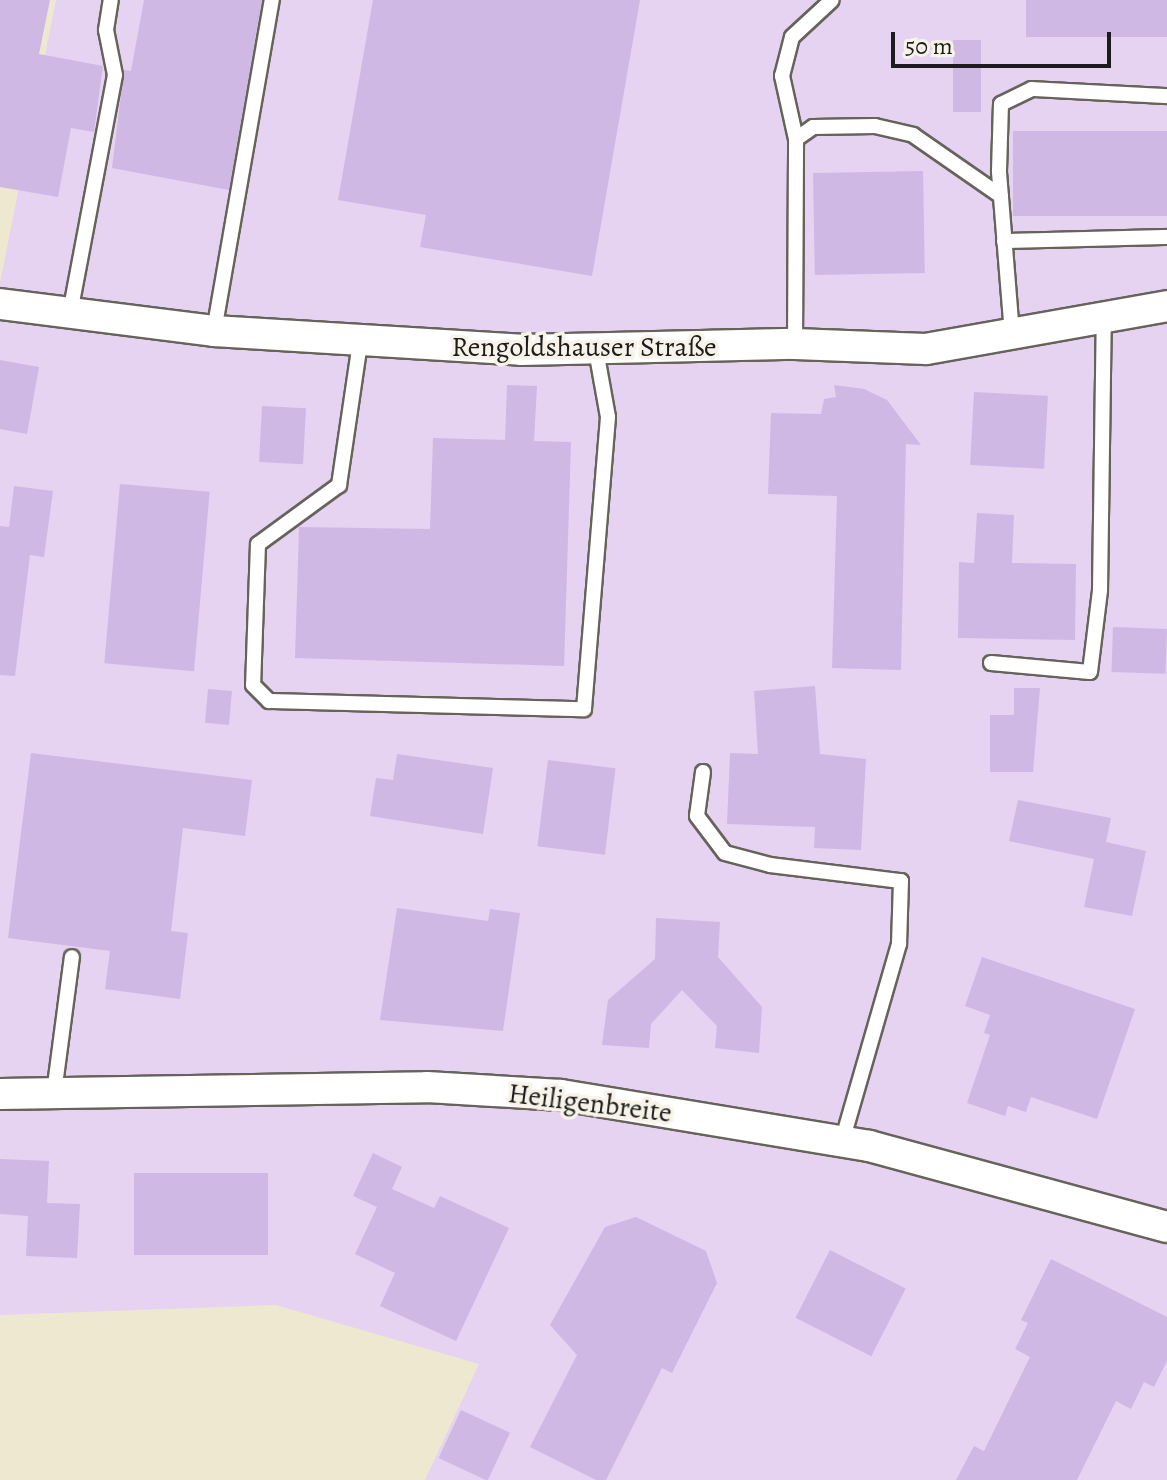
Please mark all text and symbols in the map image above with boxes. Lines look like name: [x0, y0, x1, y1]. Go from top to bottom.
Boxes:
scale bar: [895, 16, 1115, 66]
text: 50 m: [905, 30, 953, 62]
street label: Rengoldshauser Straße: [451, 330, 717, 364]
street label: Heiligenbreite: [506, 1076, 674, 1130]

